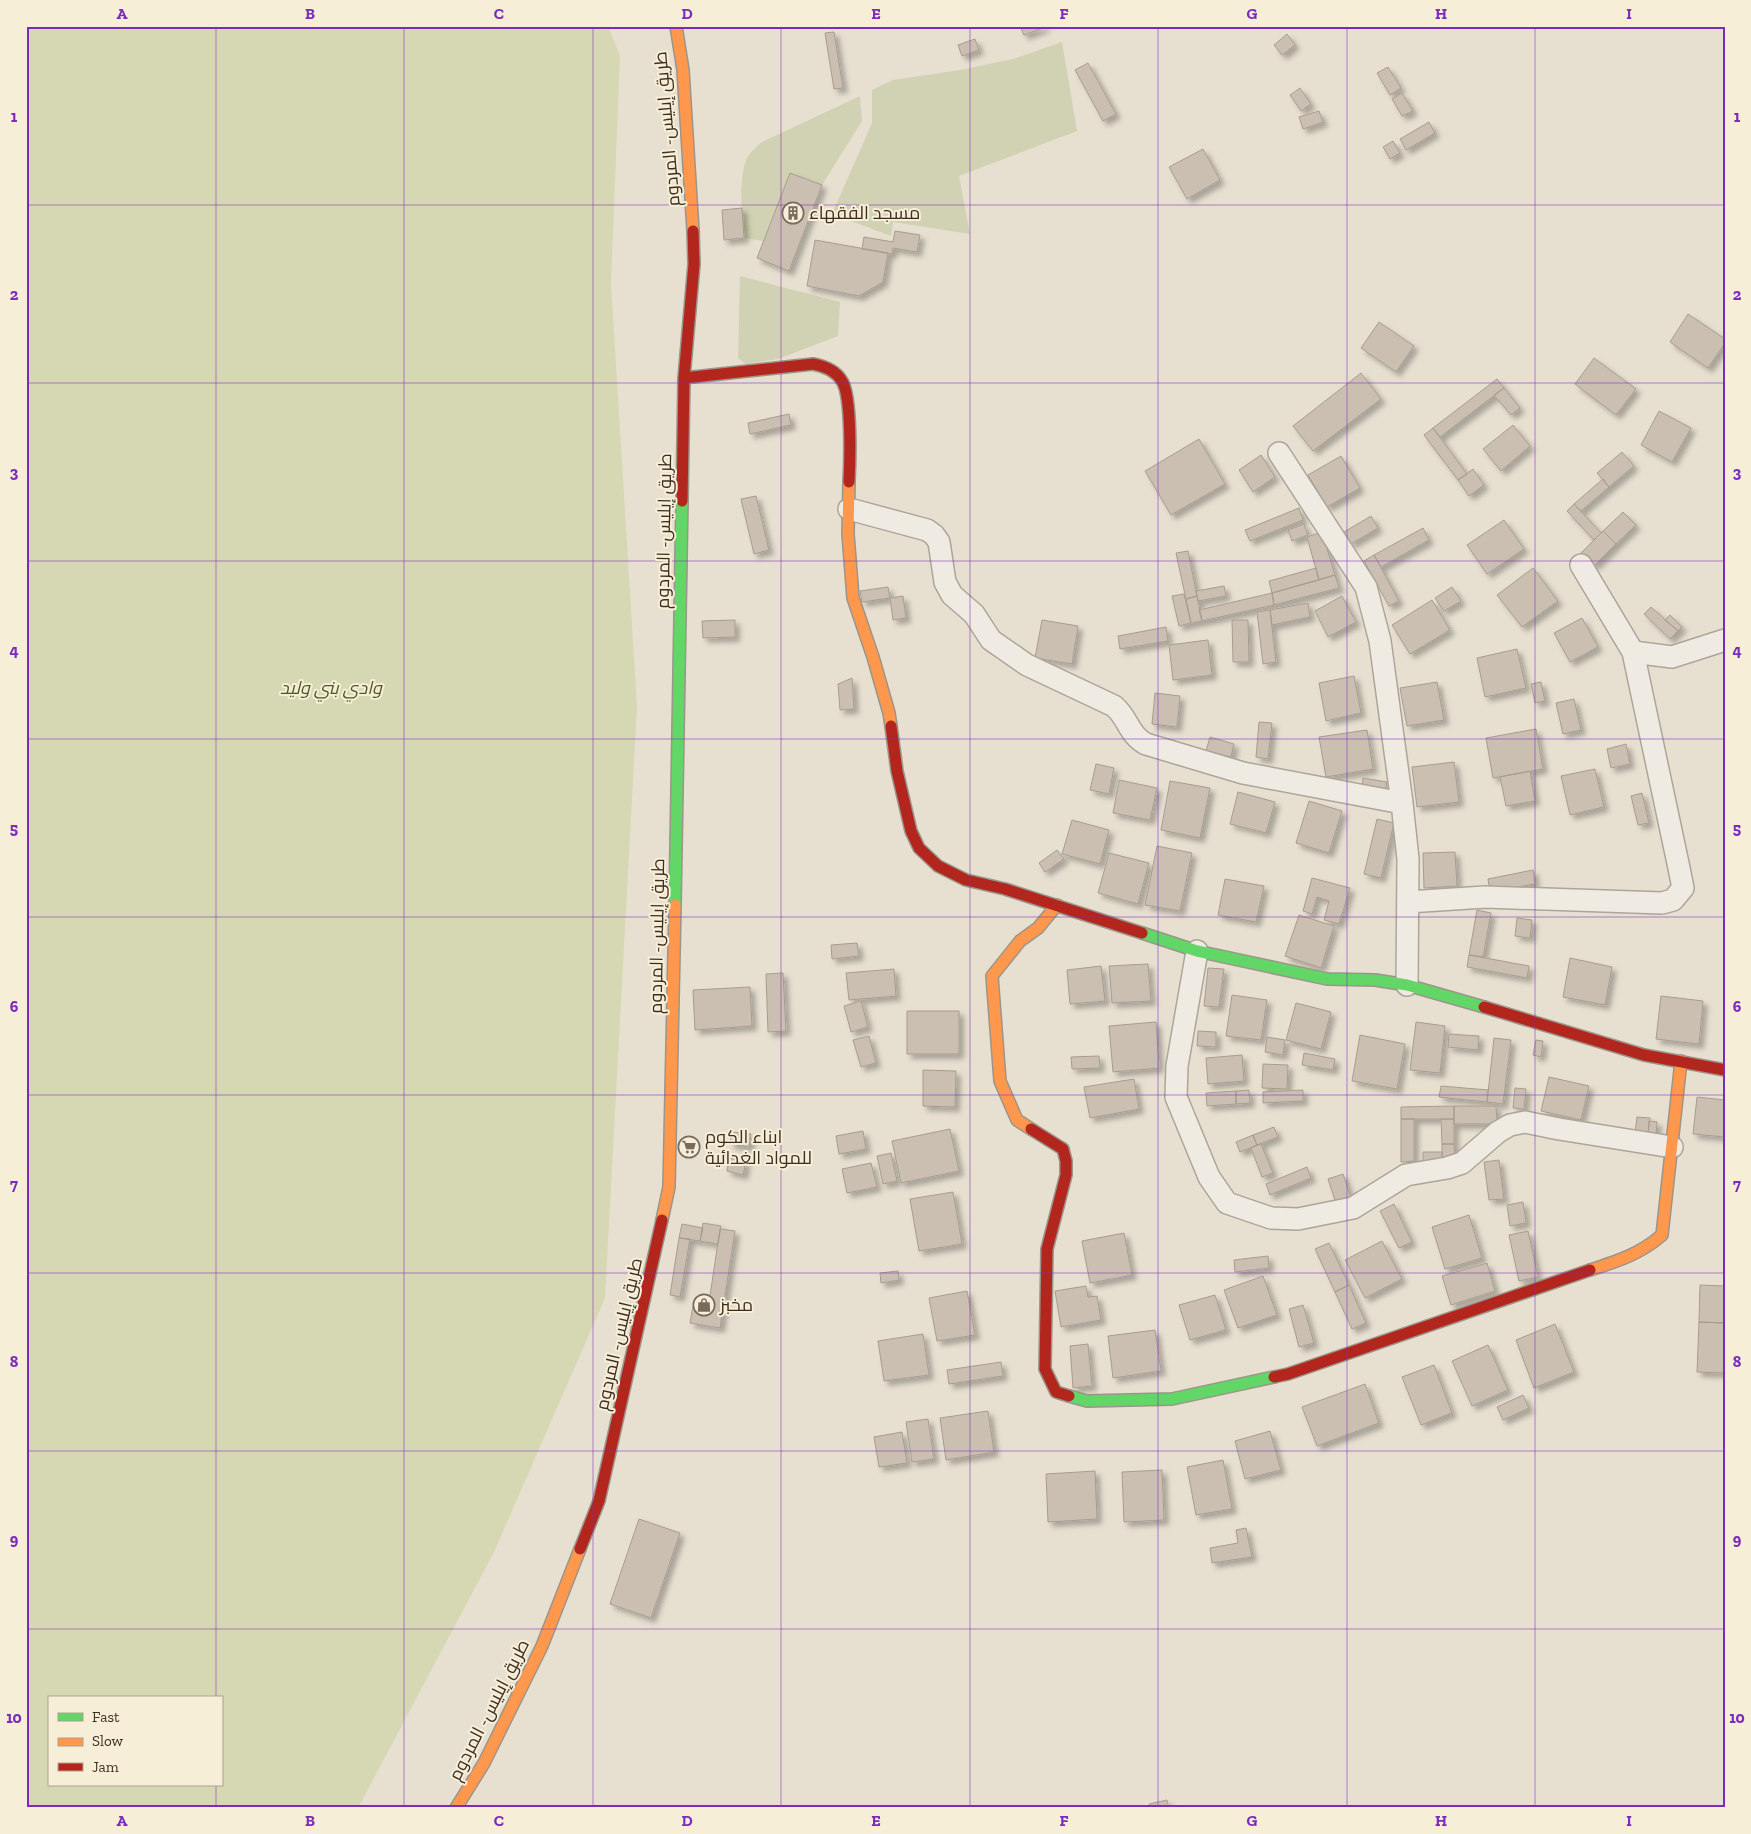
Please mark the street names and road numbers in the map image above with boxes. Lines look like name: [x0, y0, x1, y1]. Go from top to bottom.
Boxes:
street label: طريق إيليس- المردوم: [649, 50, 686, 207]
street label: طريق إيليس- المردوم: [652, 453, 677, 609]
street label: طريق إيليس- المردوم: [645, 858, 670, 1014]
street label: طريق إيليس- المردوم: [591, 1256, 648, 1413]
street label: طريق إيليس- المردوم: [444, 1636, 535, 1785]

